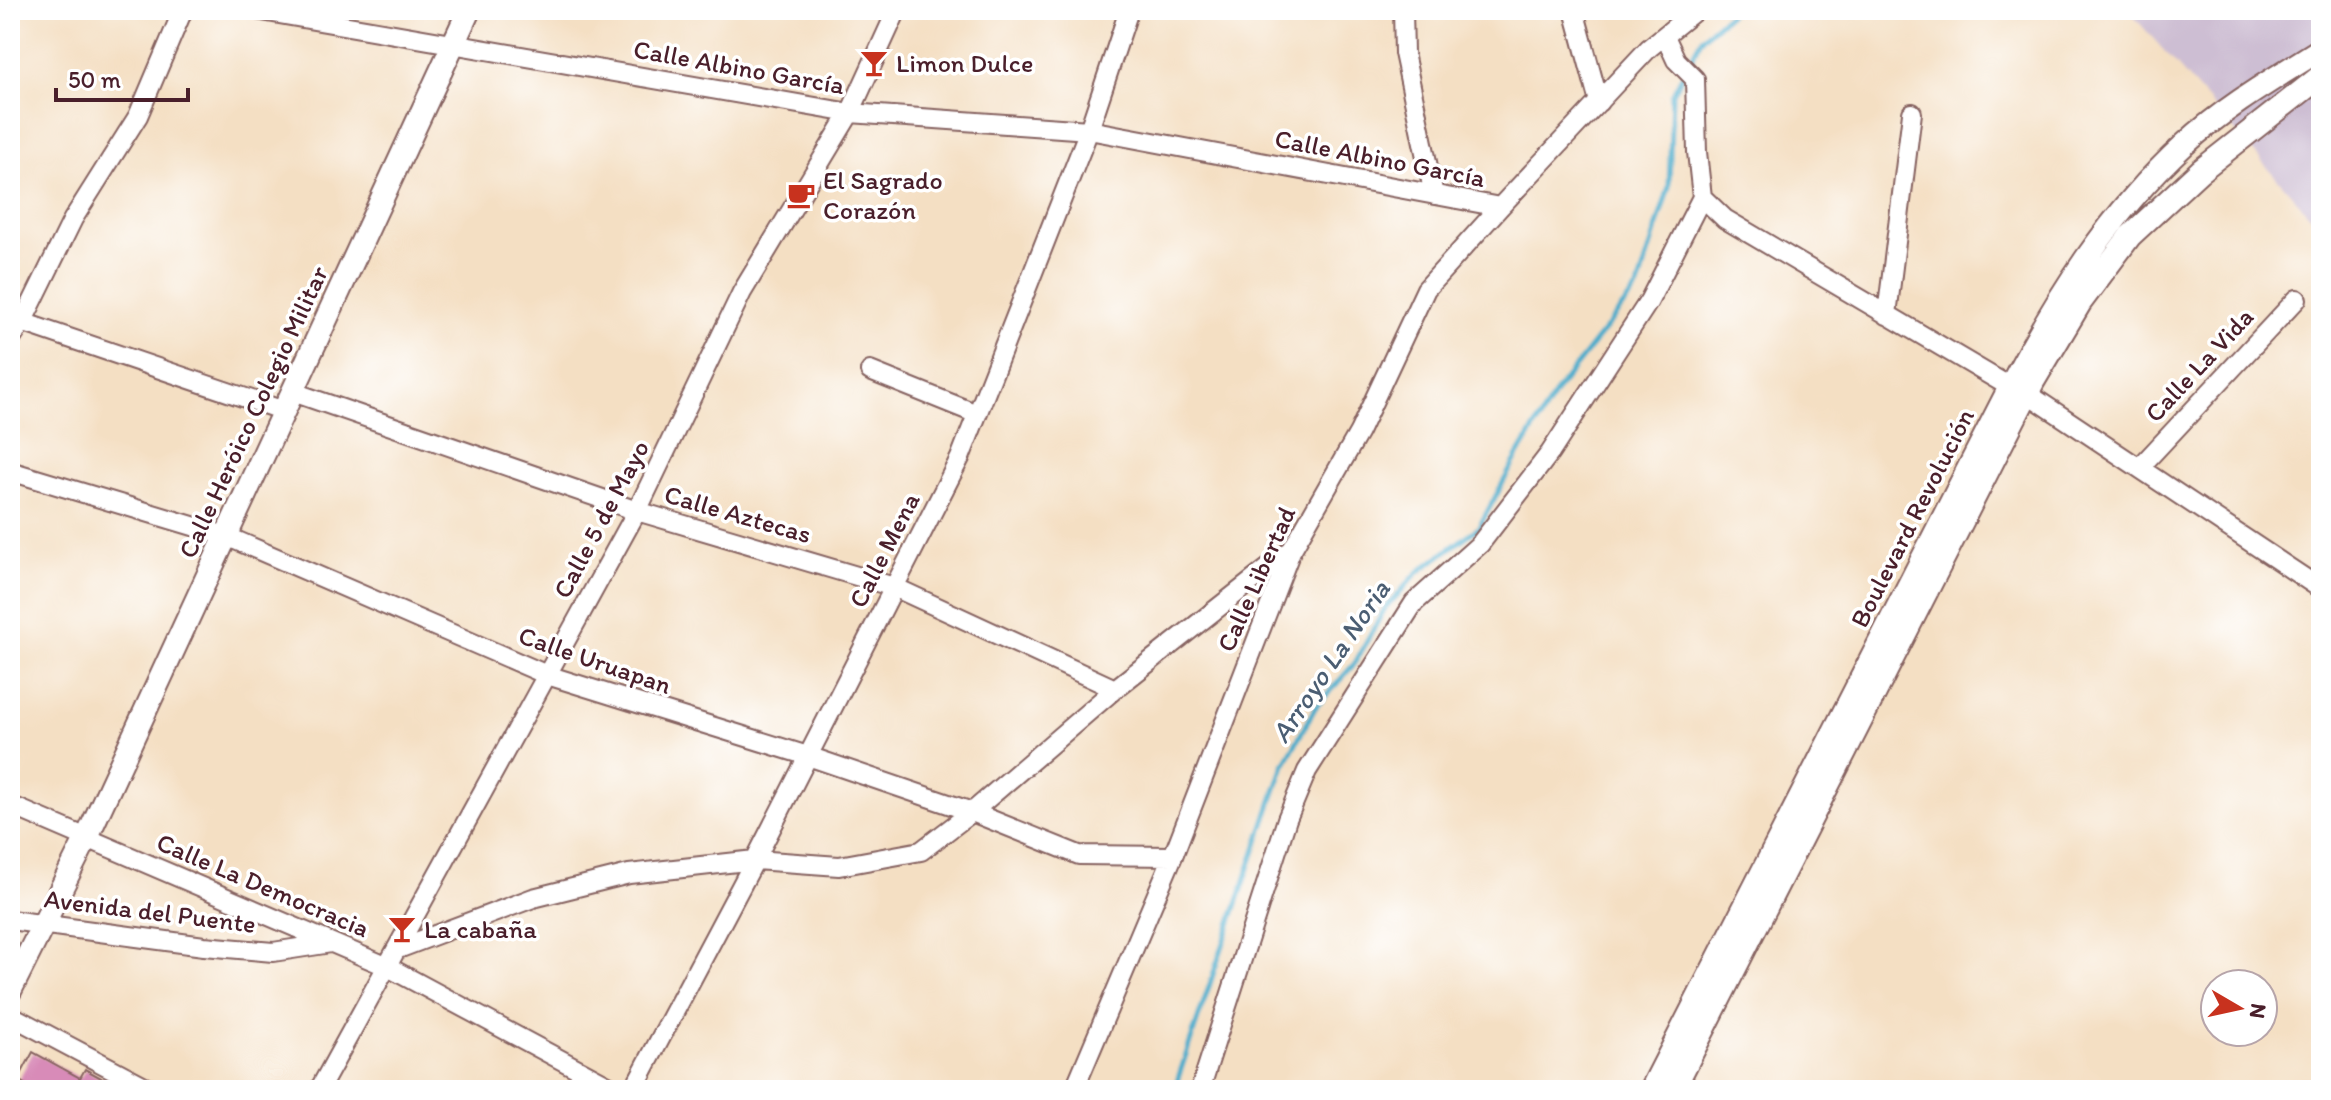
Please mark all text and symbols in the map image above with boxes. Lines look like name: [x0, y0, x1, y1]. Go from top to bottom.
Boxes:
street label: Calle Albino García: [631, 33, 848, 101]
place label: Limon Dulce: [896, 47, 1033, 79]
bar icon: Limon Dulce: [859, 48, 889, 78]
scale bar: [56, 52, 188, 102]
text: 50 m: [68, 65, 121, 94]
street label: Calle Albino García: [1272, 122, 1488, 194]
place label: El Sagrado Corazón: [823, 164, 943, 226]
cafe icon: El Sagrado Corazón: [786, 180, 816, 210]
street label: Calle Heróico Colegio Militar: [171, 260, 335, 563]
street label: Calle La Vida: [2138, 301, 2260, 429]
street label: Boulevard Revolución: [1843, 403, 1981, 633]
street label: Calle 5 de Mayo: [546, 435, 656, 603]
street label: Calle Aztecas: [661, 478, 815, 550]
street label: Calle Mena: [841, 487, 927, 613]
street label: Calle Libertad: [1210, 501, 1302, 657]
water label: Arroyo La Noria: [1263, 573, 1397, 749]
street label: Calle Uruapan: [515, 619, 676, 701]
street label: Calle La Democracia: [152, 826, 374, 944]
street label: Avenida del Puente: [42, 882, 258, 940]
place label: La cabaña: [424, 913, 537, 945]
bar icon: La cabaña: [387, 914, 417, 944]
north arrow: [2199, 968, 2279, 1048]
text: N: [2244, 1002, 2273, 1021]

